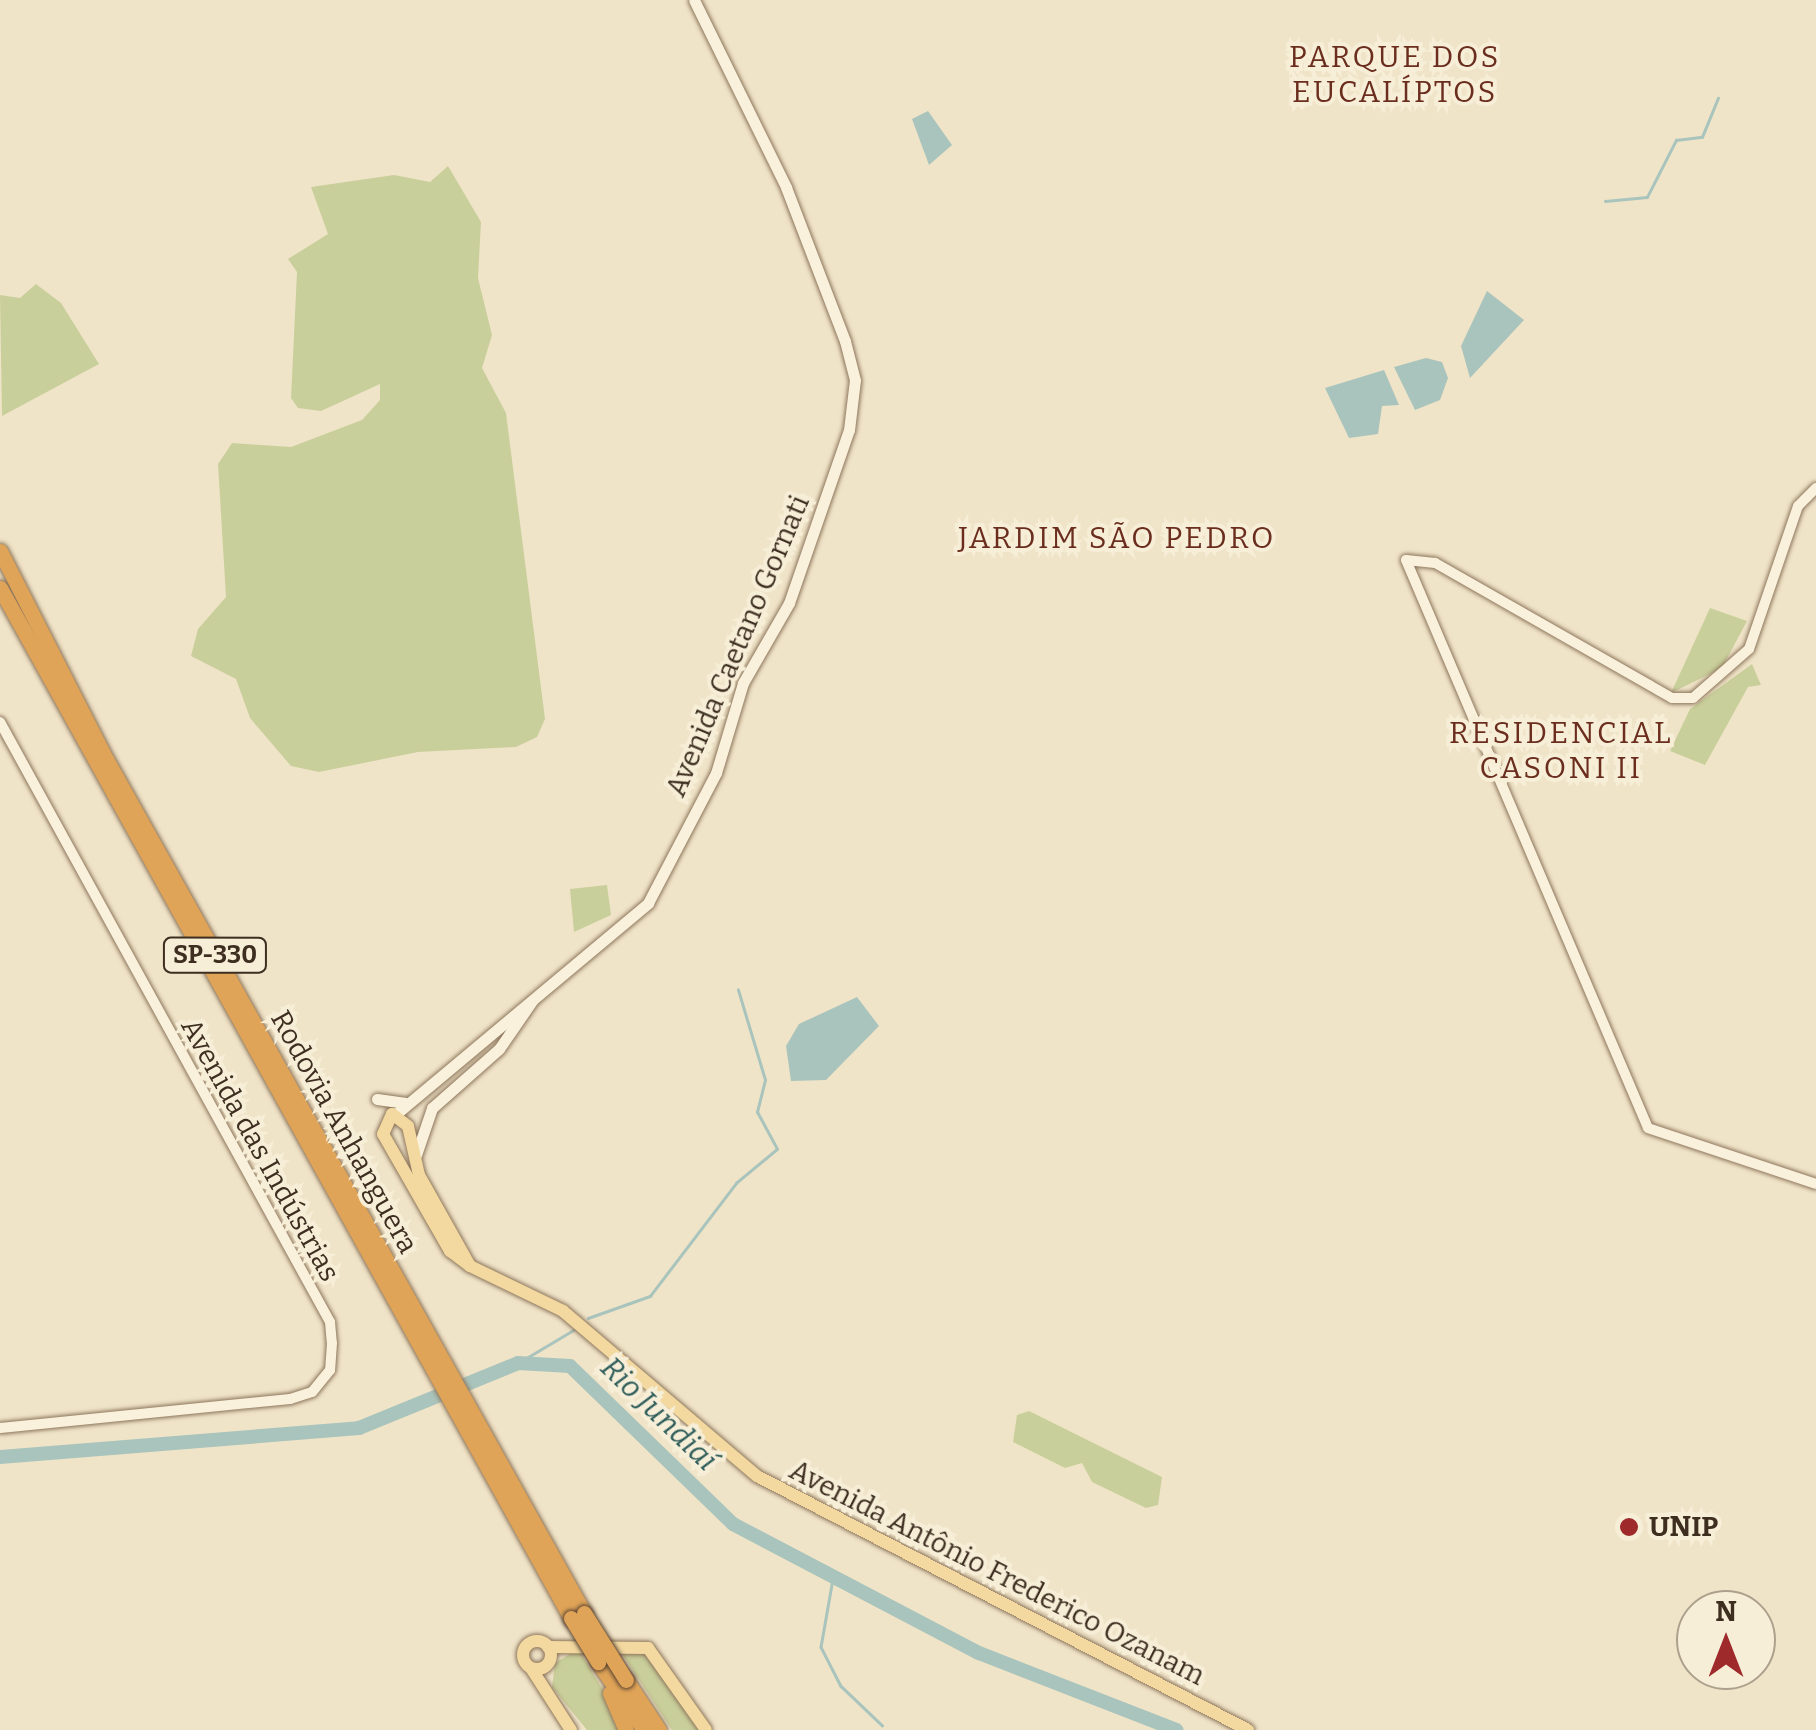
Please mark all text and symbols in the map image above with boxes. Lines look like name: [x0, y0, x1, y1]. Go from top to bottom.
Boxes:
district label: PARQUE DOS EUCALÍPTOS: [1289, 39, 1501, 110]
street label: Avenida Caetano Gornati: [659, 490, 817, 802]
district label: JARDIM SÃO PEDRO: [958, 520, 1276, 556]
district label: RESIDENCIAL CASONI II: [1449, 715, 1673, 786]
road number: SP-330: [162, 935, 268, 975]
street label: Rodovia Anhanguera: [263, 1005, 425, 1259]
street label: Avenida das Indústrias: [174, 1013, 346, 1287]
water label: Rio Jundiaí: [593, 1350, 725, 1478]
street label: Avenida Antônio Frederico Ozanam: [784, 1453, 1210, 1693]
place label: UNIP: [1649, 1510, 1718, 1544]
marker: UNIP: [1618, 1516, 1640, 1538]
north arrow: [1676, 1590, 1776, 1690]
text: N: [1715, 1595, 1737, 1628]

